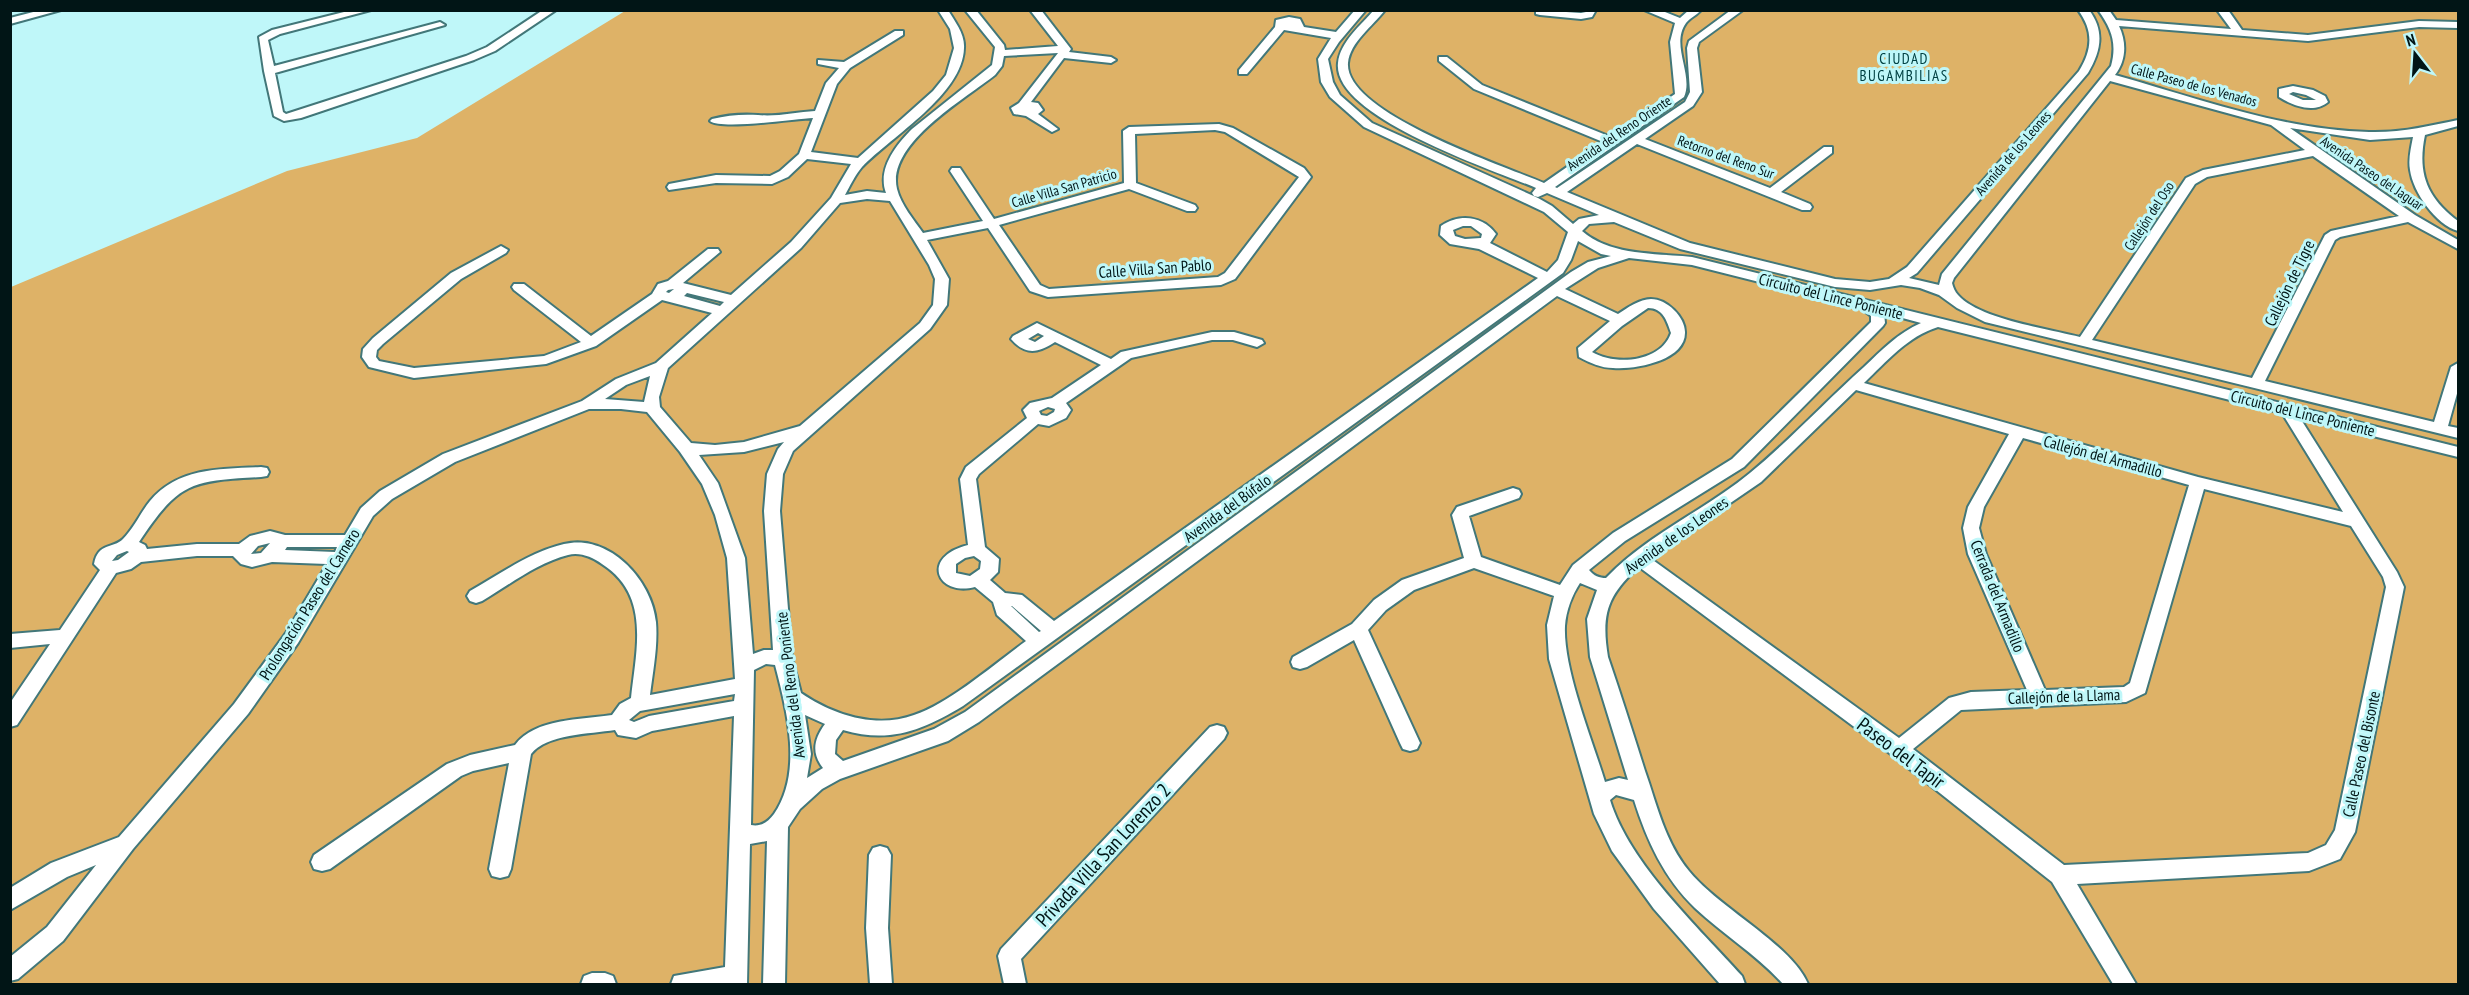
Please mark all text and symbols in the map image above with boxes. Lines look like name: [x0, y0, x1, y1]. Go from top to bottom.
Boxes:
north arrow: [2385, 24, 2445, 84]
text: N: [2404, 29, 2418, 50]
district label: CIUDAD BUGAMBILIAS: [1859, 49, 1949, 85]
street label: Calle Paseo de los Venados: [2129, 60, 2259, 111]
street label: Avenida del Reno Oriente: [1563, 91, 1675, 175]
street label: Avenida de los Leones: [1971, 107, 2055, 199]
street label: Retorno del Reno Sur: [1675, 131, 1777, 183]
street label: Avenida Paseo del Jaguar: [2317, 132, 2427, 214]
street label: Calle Villa San Patricio: [1009, 164, 1119, 212]
street label: Callejón del Oso: [2120, 178, 2178, 254]
street label: Callejón de Tigre: [2260, 237, 2318, 329]
street label: Calle Villa San Pablo: [1098, 254, 1212, 282]
street label: Circuito del Lince Poniente: [1757, 268, 1905, 324]
street label: Circuito del Lince Poniente: [2229, 385, 2377, 441]
street label: Callejón del Armadillo: [2041, 431, 2165, 481]
street label: Avenida del Búfalo: [1179, 469, 1275, 546]
street label: Avenida de los Leones: [1620, 492, 1732, 578]
street label: Prolongación Paseo del Carnero: [254, 525, 364, 683]
street label: Cerrada del Armadillo: [1966, 537, 2030, 655]
street label: Avenida del Reno Poniente: [771, 611, 809, 759]
street label: Callejón de la Llama: [2007, 684, 2121, 708]
street label: Calle Paseo del Bisonte: [2338, 689, 2384, 819]
street label: Paseo del Tapir: [1852, 712, 1950, 795]
street label: Privada Villa San Lorenzo 2: [1030, 778, 1176, 932]

